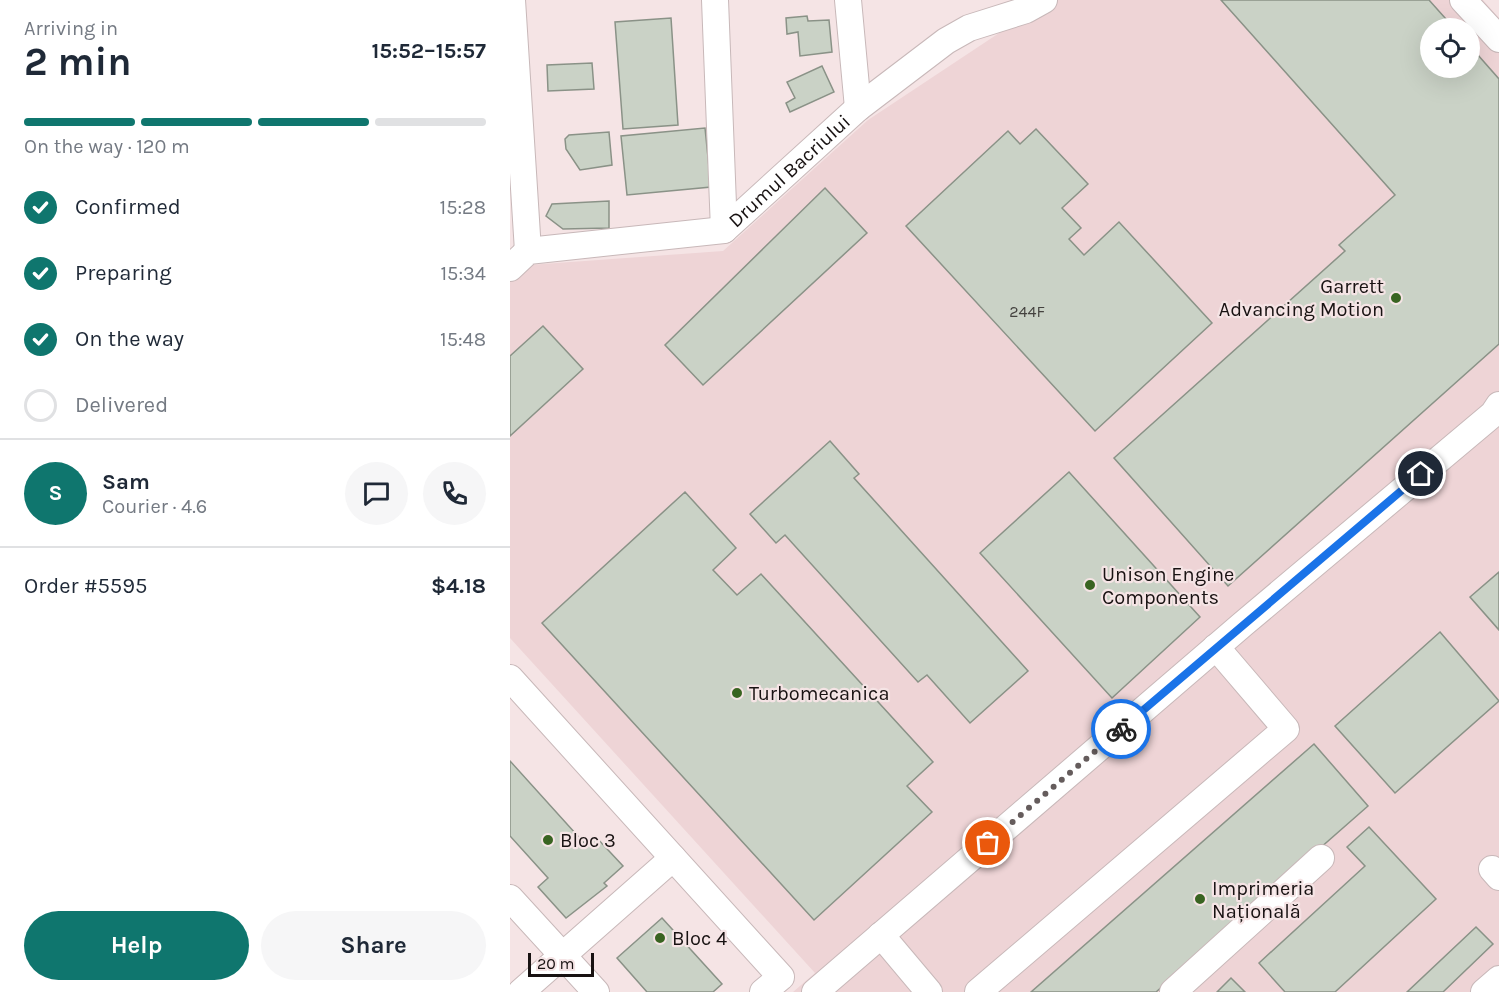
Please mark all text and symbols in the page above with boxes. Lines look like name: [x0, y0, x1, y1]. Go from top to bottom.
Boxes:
text: Arriving in: [24, 17, 118, 40]
map controls: [1420, 18, 1480, 78]
button: locate: [1420, 18, 1480, 78]
text: 15:52–15:57: [371, 38, 486, 64]
text: 2 min: [24, 39, 132, 85]
street label: Drumul Bacriului: [724, 110, 855, 232]
text: On the way · 120 m: [24, 135, 190, 158]
icon: check: [24, 191, 57, 224]
text: Confirmed: [75, 194, 181, 220]
text: 15:28: [440, 196, 486, 219]
icon: check: [24, 257, 57, 290]
text: Preparing: [75, 260, 172, 286]
text: 15:34: [441, 262, 486, 285]
place label: Garrett Advancing Motion: [1219, 275, 1384, 321]
marker: Garrett Advancing Motion: [1389, 291, 1403, 305]
house number: 244F: [1009, 302, 1045, 321]
icon: check: [24, 323, 57, 356]
text: On the way: [75, 326, 184, 352]
text: 15:48: [440, 328, 486, 351]
text: Delivered: [75, 392, 168, 418]
pin: [1395, 448, 1446, 499]
icon: home: [1404, 457, 1437, 490]
button: chat: [345, 462, 408, 525]
button: phone: [423, 462, 486, 525]
text: Sam: [102, 469, 150, 495]
text: S: [48, 480, 63, 506]
text: Courier · 4.6: [102, 495, 207, 518]
place label: Unison Engine Components: [1102, 563, 1234, 609]
text: Order #5595: [24, 573, 147, 599]
text: $4.18: [431, 573, 486, 599]
marker: Unison Engine Components: [1083, 578, 1097, 592]
place label: Turbomecanica: [749, 682, 889, 705]
marker: Turbomecanica: [730, 686, 744, 700]
courier: [1091, 699, 1151, 759]
icon: bike: [1105, 713, 1138, 746]
pin: [962, 817, 1013, 868]
icon: bag: [971, 826, 1004, 859]
place label: Bloc 3: [560, 829, 616, 852]
marker: Bloc 3: [541, 833, 555, 847]
place label: Imprimeria Națională: [1212, 877, 1314, 923]
marker: Imprimeria Națională: [1193, 892, 1207, 906]
button: Help: [24, 911, 249, 980]
button: Share: [261, 911, 486, 980]
place label: Bloc 4: [672, 927, 727, 950]
marker: Bloc 4: [653, 931, 667, 945]
scale bar: [528, 950, 594, 978]
text: 20 m: [537, 954, 575, 973]

